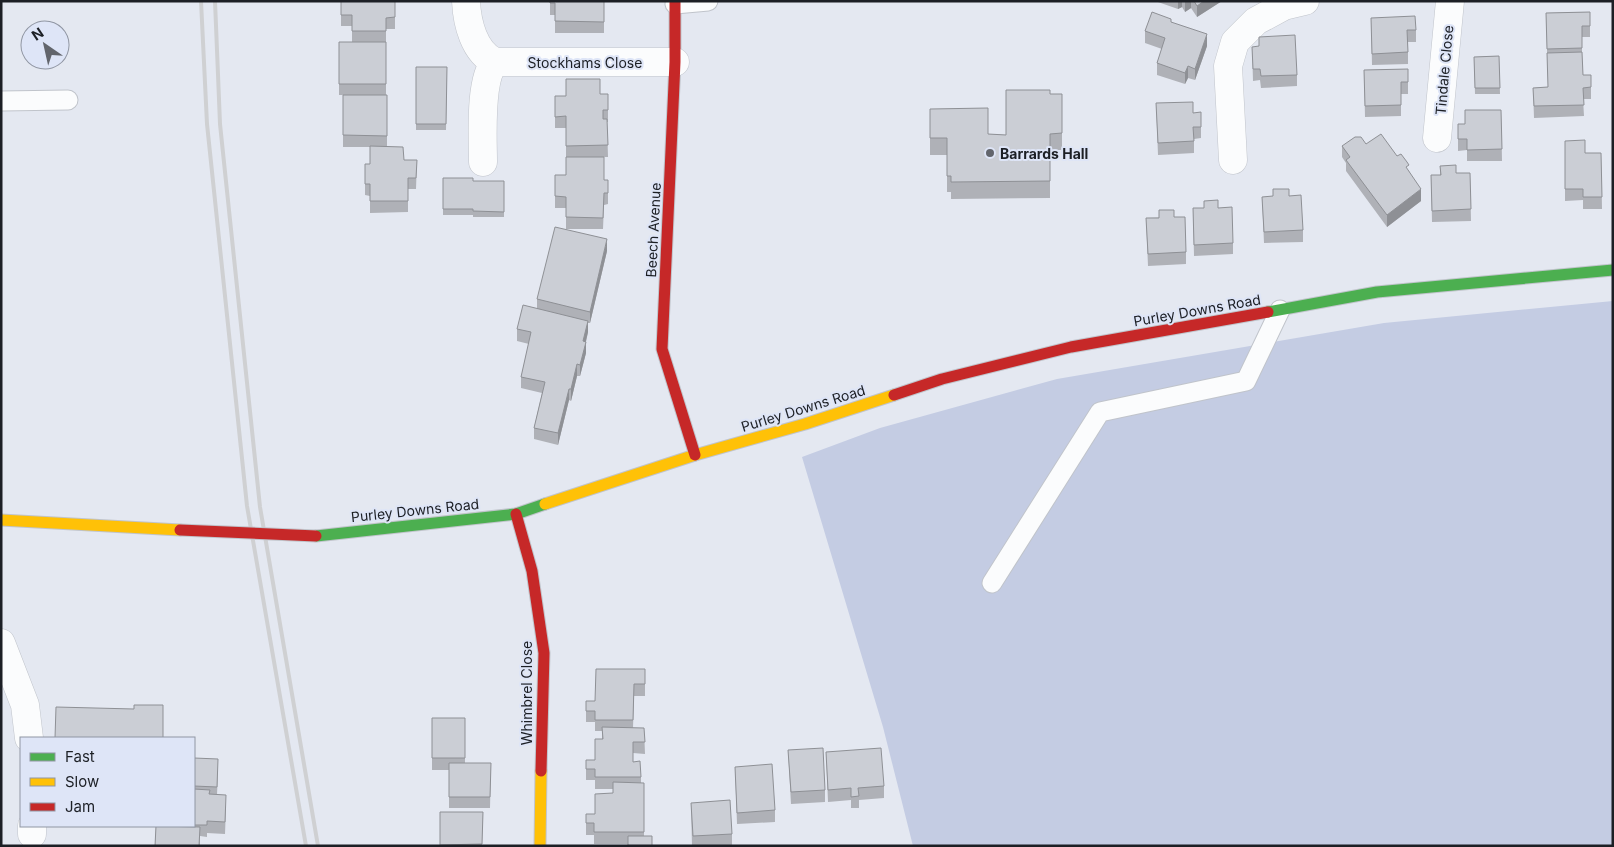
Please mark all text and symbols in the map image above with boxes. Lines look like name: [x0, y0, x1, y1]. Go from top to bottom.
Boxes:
north arrow: [20, 20, 70, 70]
text: N: [28, 24, 47, 44]
street label: Tindale Close: [1432, 24, 1456, 116]
street label: Stockhams Close: [528, 54, 642, 71]
place label: Barrards Hall: [1000, 145, 1088, 162]
marker: Barrards Hall: [984, 147, 996, 159]
street label: Beech Avenue: [642, 182, 664, 278]
street label: Purley Downs Road: [1132, 290, 1262, 330]
street label: Purley Downs Road: [739, 381, 867, 435]
street label: Purley Downs Road: [350, 495, 480, 525]
street label: Whimbrel Close: [518, 641, 535, 745]
legend: [20, 737, 195, 827]
text: Fast: [65, 747, 95, 766]
text: Slow: [65, 772, 99, 791]
text: Jam: [65, 797, 95, 816]

